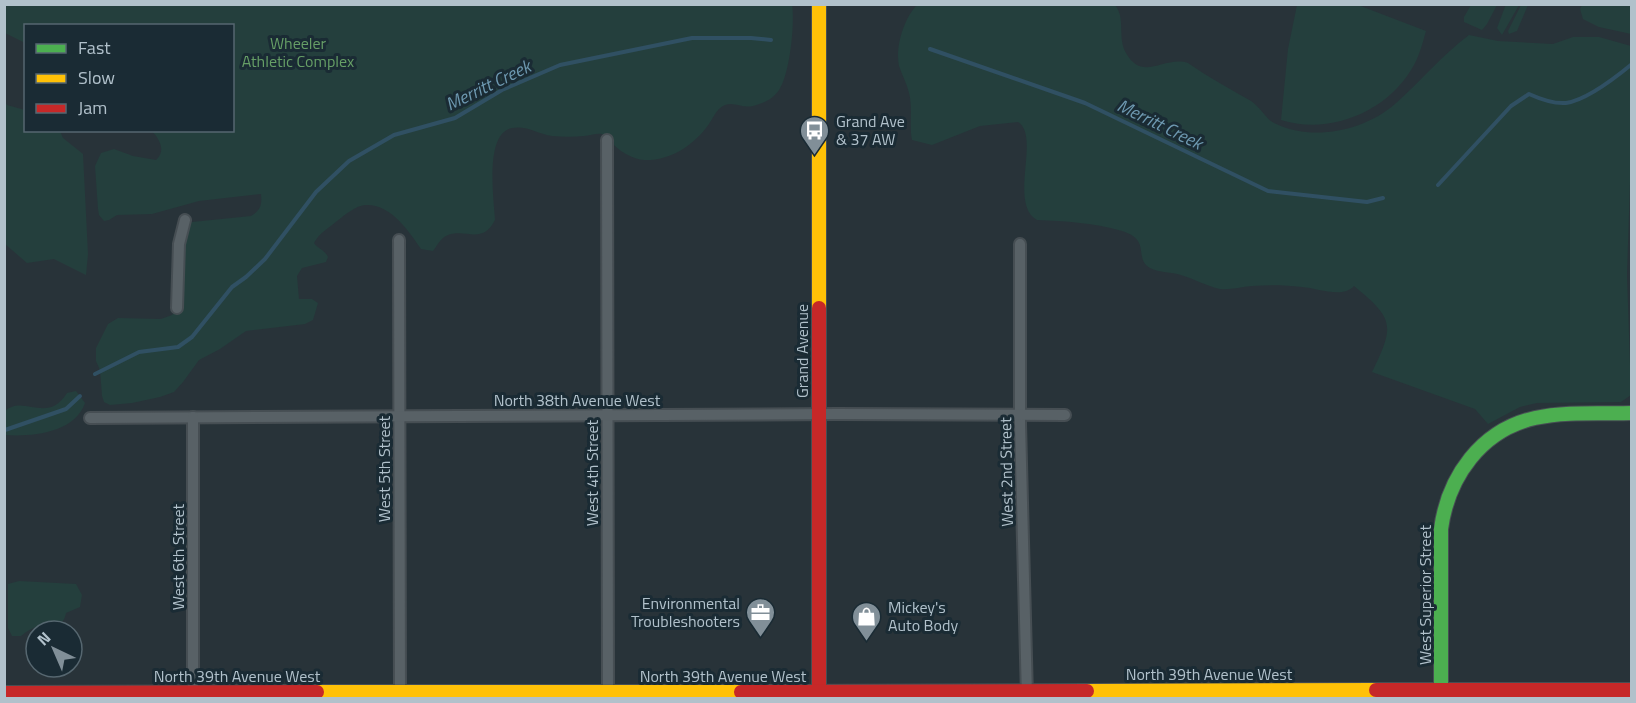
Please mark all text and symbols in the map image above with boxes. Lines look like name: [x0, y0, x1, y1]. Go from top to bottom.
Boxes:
legend: [24, 24, 234, 132]
park label: Wheeler Athletic Complex: [242, 31, 354, 73]
text: Fast: [78, 34, 111, 61]
water label: Merritt Creek: [441, 52, 537, 117]
text: Slow: [78, 64, 115, 91]
water label: Merritt Creek: [1113, 92, 1209, 157]
text: Jam: [78, 94, 107, 121]
place label: Grand Ave & 37 AW: [836, 109, 905, 151]
bus stop icon: Grand Ave & 37 AW: [799, 114, 831, 156]
street label: Grand Avenue: [790, 304, 814, 398]
street label: North 38th Avenue West: [494, 388, 661, 412]
street label: West 5th Street: [372, 415, 396, 522]
street label: West 2nd Street: [993, 417, 1019, 527]
street label: West 4th Street: [580, 419, 604, 526]
street label: West 6th Street: [166, 503, 190, 610]
street label: West Superior Street: [1413, 525, 1437, 665]
place label: Environmental Troubleshooters: [631, 591, 740, 633]
place label: Mickey's Auto Body: [888, 595, 958, 637]
office icon: Environmental Troubleshooters: [745, 596, 777, 638]
shop icon: Mickey's Auto Body: [851, 600, 883, 642]
north arrow: [24, 619, 84, 679]
text: N: [31, 626, 56, 651]
street label: North 39th Avenue West: [1126, 662, 1293, 686]
street label: North 39th Avenue West: [154, 664, 321, 688]
street label: North 39th Avenue West: [640, 664, 807, 688]

